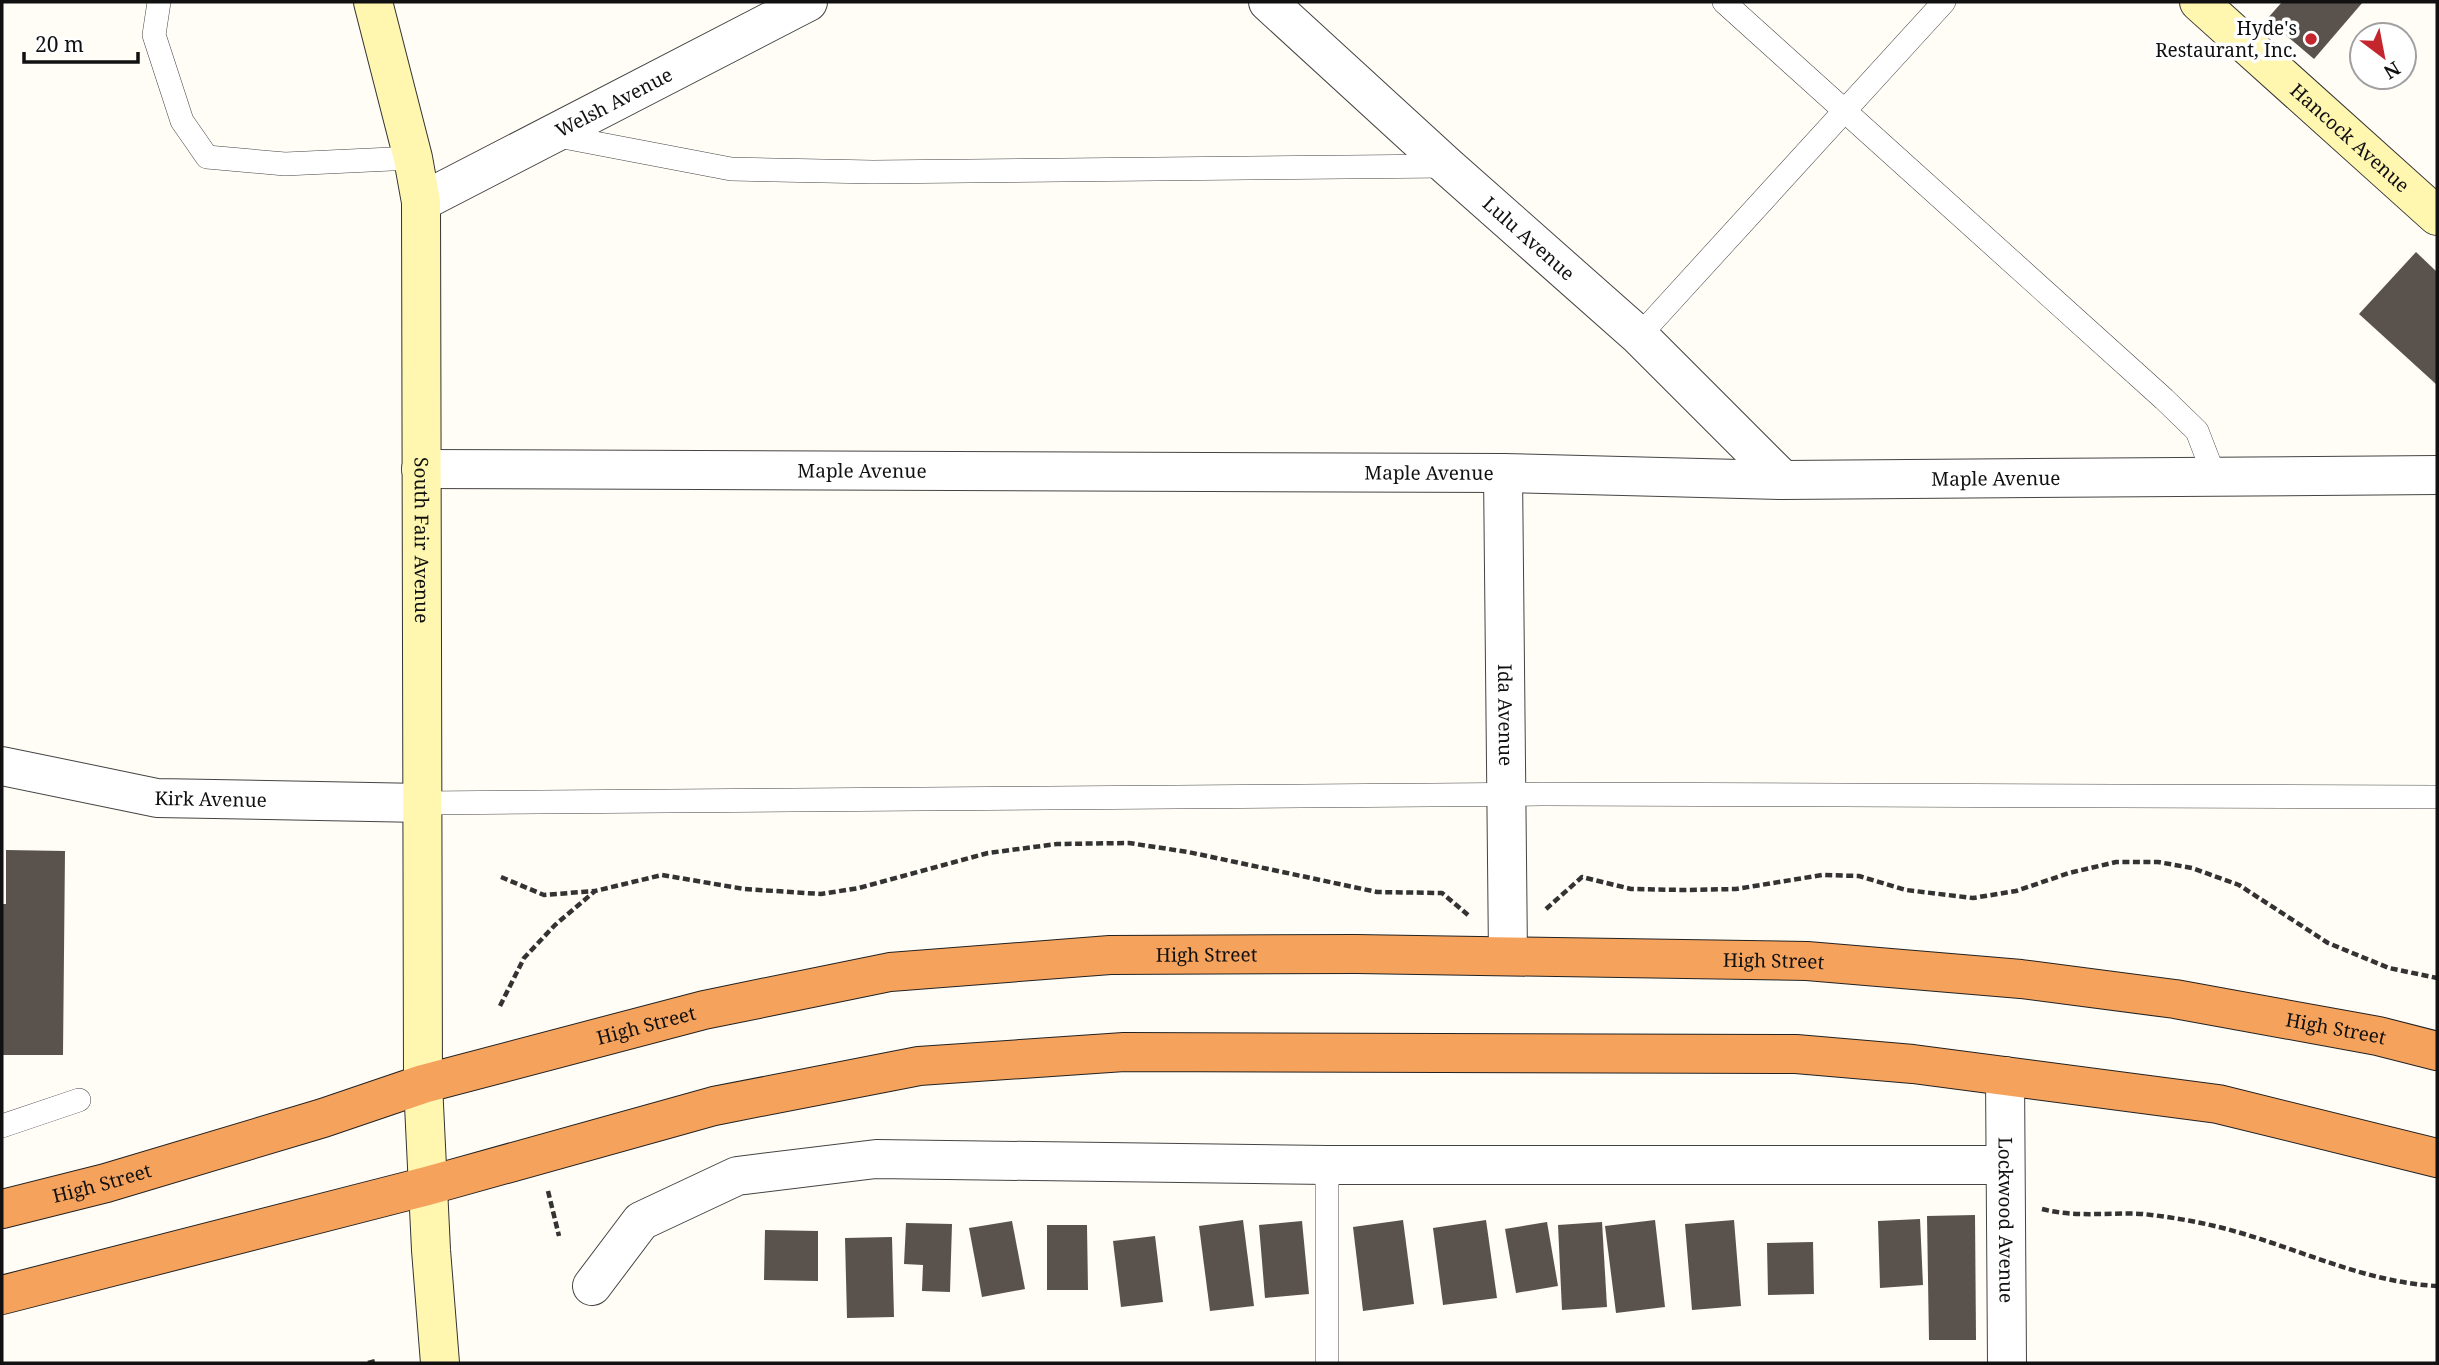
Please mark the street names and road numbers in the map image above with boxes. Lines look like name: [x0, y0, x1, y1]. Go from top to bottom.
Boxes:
street label: Welsh Avenue: [551, 61, 677, 143]
street label: Hancock Avenue: [2285, 77, 2415, 198]
street label: Lulu Avenue: [1477, 191, 1580, 286]
street label: South Fair Avenue: [409, 457, 435, 623]
street label: Maple Avenue: [797, 457, 927, 484]
street label: Maple Avenue: [1364, 459, 1494, 486]
street label: Maple Avenue: [1931, 465, 2061, 492]
street label: Ida Avenue: [1492, 664, 1519, 766]
street label: Kirk Avenue: [154, 785, 267, 813]
street label: High Street: [1156, 941, 1258, 968]
street label: High Street: [1723, 947, 1826, 975]
street label: High Street: [594, 1000, 699, 1051]
street label: High Street: [2284, 1006, 2389, 1051]
street label: Lockwood Avenue: [1992, 1137, 2020, 1303]
street label: High Street: [50, 1157, 155, 1209]

